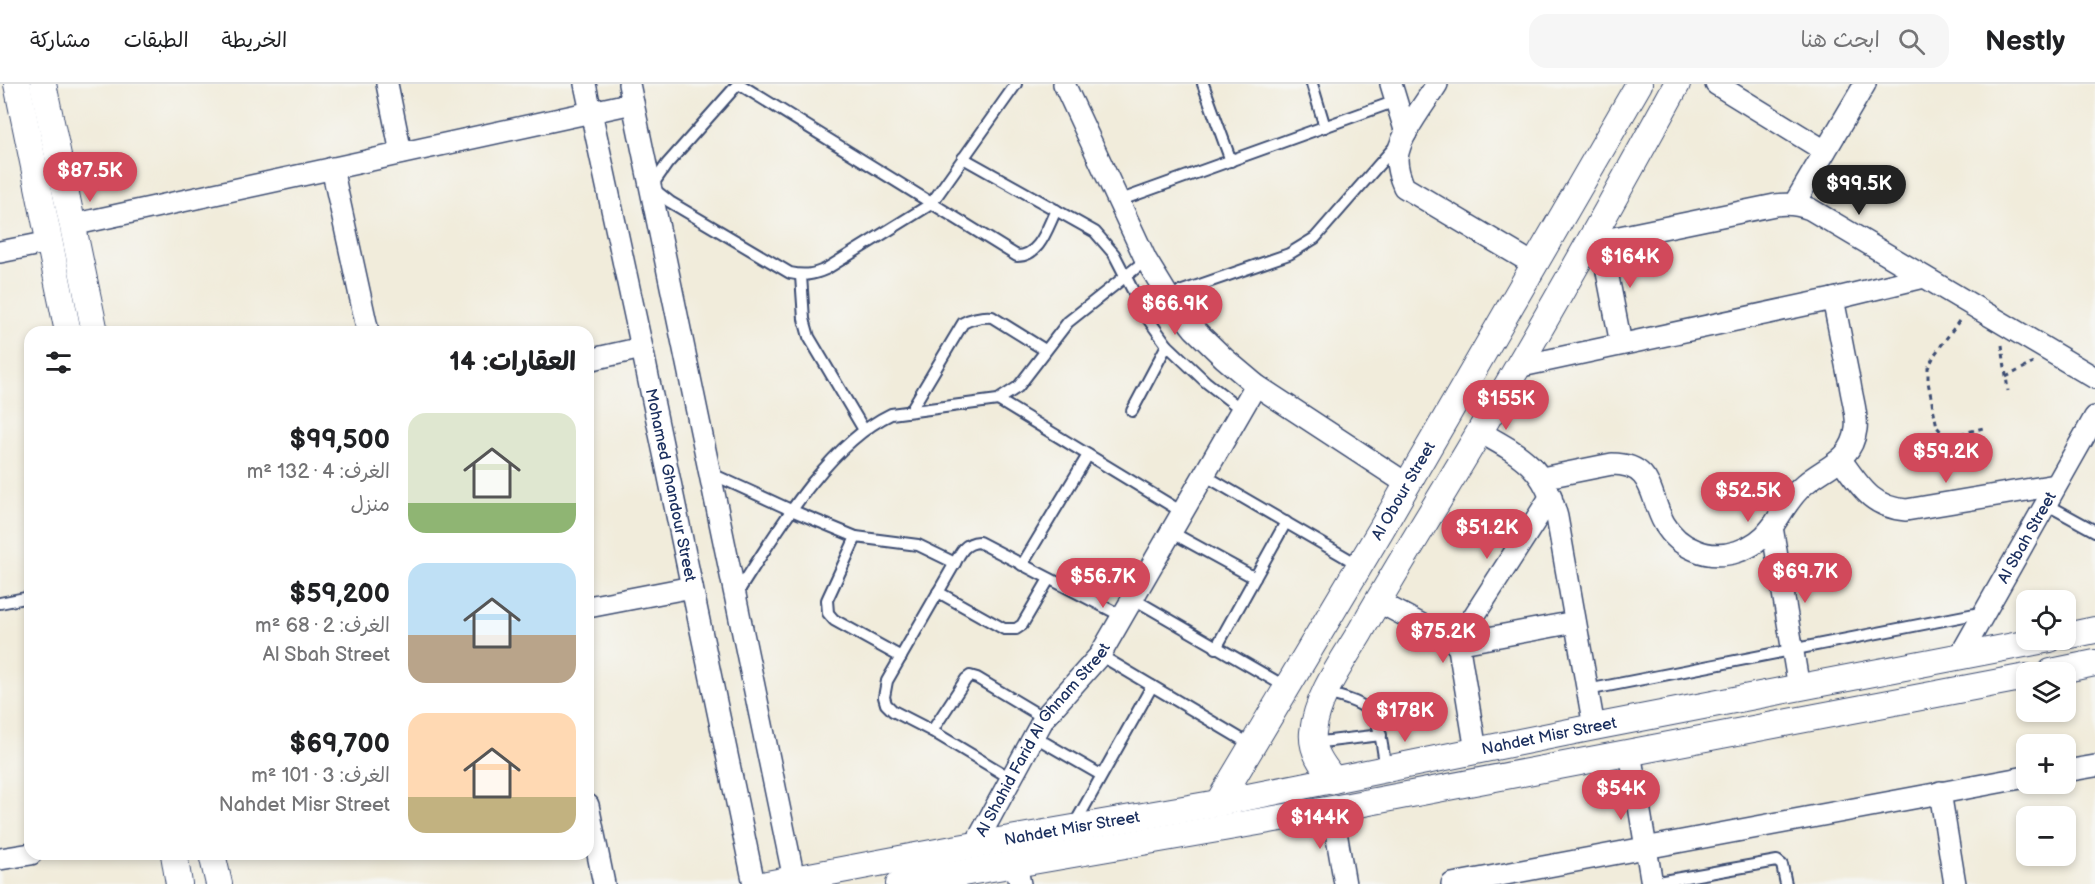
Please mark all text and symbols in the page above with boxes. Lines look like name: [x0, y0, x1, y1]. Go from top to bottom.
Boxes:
search box: [1529, 14, 1949, 68]
icon: search: [1895, 25, 1928, 58]
text: Nestly: [1985, 25, 2065, 58]
text: ابحث هنا: [1800, 27, 1880, 54]
text: مشاركة: [30, 28, 91, 53]
text: الطبقات: [124, 28, 189, 53]
text: الخريطة: [222, 28, 287, 53]
pin: $87.5K: [41, 152, 139, 203]
text: $87.5K: [57, 159, 123, 183]
pin: $99.5K: [1810, 165, 1908, 216]
text: $99.5K: [1826, 172, 1892, 196]
pin: $164K: [1588, 238, 1672, 289]
text: $164K: [1600, 245, 1660, 269]
pin: $66.9K: [1126, 285, 1224, 336]
text: $66.9K: [1141, 292, 1209, 316]
icon: filters: [42, 346, 75, 379]
text: العقارات: 14: [449, 347, 576, 378]
pin: $155K: [1464, 380, 1548, 431]
street label: Mohamed Ghandour Street: [641, 387, 700, 583]
text: $155K: [1477, 387, 1535, 411]
text: $99,500: [289, 425, 390, 456]
pin: $59.2K: [1897, 433, 1995, 484]
icon: home: [456, 437, 528, 509]
street label: Al Obour Street: [1367, 438, 1439, 544]
text: $59.2K: [1913, 440, 1979, 464]
text: الغرف: 4 · 132 m²: [247, 460, 390, 484]
pin: $52.5K: [1699, 472, 1797, 523]
text: $52.5K: [1715, 479, 1781, 503]
street label: Al Sbah Street: [1994, 488, 2060, 587]
text: منزل: [351, 493, 390, 517]
pin: $51.2K: [1438, 509, 1536, 560]
text: $51.2K: [1455, 516, 1519, 540]
pin: $69.7K: [1756, 553, 1854, 604]
pin: $56.7K: [1054, 558, 1152, 609]
text: $69.7K: [1772, 560, 1838, 584]
text: $56.7K: [1070, 565, 1136, 589]
text: $59,200: [289, 579, 390, 610]
icon: home: [456, 587, 528, 659]
map controls: [2016, 590, 2076, 866]
button: locate: [2016, 590, 2076, 650]
pin: $75.2K: [1394, 613, 1492, 664]
text: الغرف: 2 · 68 m²: [255, 614, 390, 638]
text: $75.2K: [1410, 620, 1476, 644]
street label: Al Shahid Farid Al Ghnam Street: [972, 640, 1114, 840]
text: Al Sbah Street: [263, 643, 390, 667]
button: layers: [2016, 662, 2076, 722]
pin: $178K: [1363, 692, 1447, 743]
text: $178K: [1376, 699, 1434, 723]
street label: Nahdet Misr Street: [1480, 713, 1618, 759]
text: $69,700: [289, 729, 390, 760]
button: +: [2016, 734, 2076, 794]
icon: home: [456, 737, 528, 809]
text: الغرف: 3 · 101 m²: [251, 764, 390, 788]
pin: $54K: [1585, 770, 1657, 821]
text: $54K: [1596, 777, 1646, 801]
text: Nahdet Misr Street: [219, 793, 390, 817]
pin: $144K: [1278, 799, 1362, 850]
text: $144K: [1291, 806, 1349, 830]
button: −: [2016, 806, 2076, 866]
street label: Nahdet Misr Street: [1003, 807, 1141, 849]

